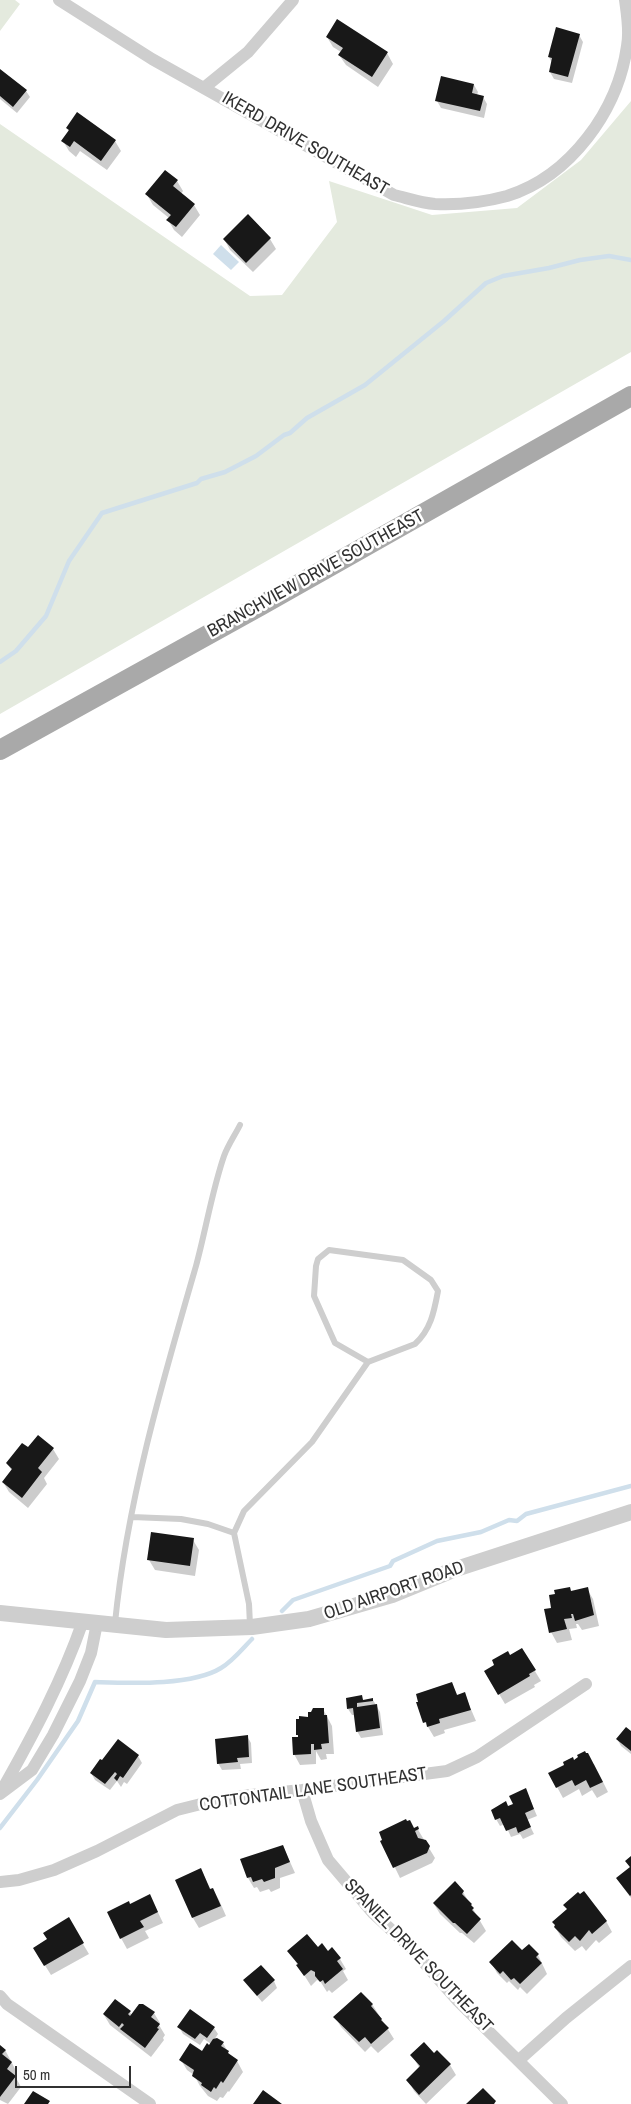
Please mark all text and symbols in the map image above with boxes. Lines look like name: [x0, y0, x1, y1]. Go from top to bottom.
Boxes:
street label: IKERD DRIVE SOUTHEAST: [218, 87, 392, 201]
street label: BRANCHVIEW DRIVE SOUTHEAST: [204, 506, 428, 642]
street label: OLD AIRPORT ROAD: [321, 1557, 467, 1625]
street label: COTTONTAIL LANE SOUTHEAST: [198, 1763, 428, 1817]
street label: SPANIEL DRIVE SOUTHEAST: [339, 1875, 497, 2037]
scale bar: [18, 2056, 134, 2088]
text: 50 m: [23, 2064, 50, 2085]

